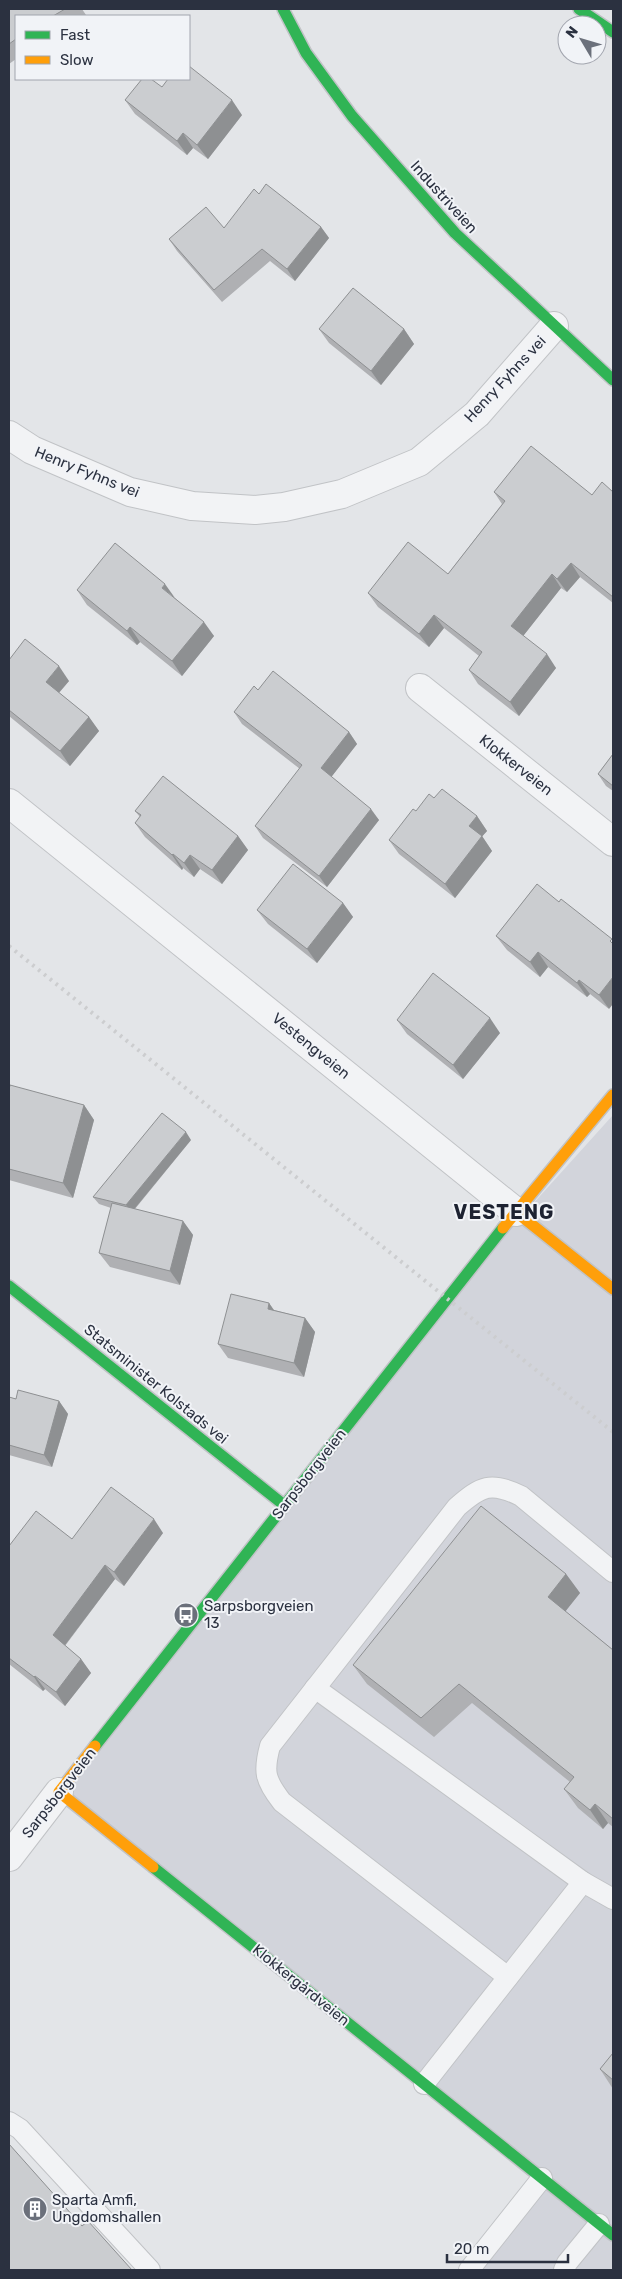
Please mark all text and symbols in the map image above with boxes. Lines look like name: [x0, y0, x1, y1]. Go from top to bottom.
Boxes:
legend: [15, 15, 190, 80]
north arrow: [557, 15, 607, 65]
text: N: [562, 23, 582, 42]
text: Fast: [60, 26, 90, 44]
text: Slow: [60, 51, 93, 69]
street label: Industriveien: [407, 157, 481, 237]
street label: Henry Fyhns vei: [460, 332, 550, 426]
street label: Henry Fyhns vei: [32, 443, 142, 501]
street label: Klokkerveien: [476, 731, 556, 799]
street label: Vestengveien: [268, 1009, 354, 1083]
district label: VESTENG: [454, 1200, 554, 1224]
street label: Statsminister Kolstads vei: [80, 1320, 232, 1448]
street label: Sarpsborgveien: [268, 1425, 350, 1523]
place label: Sarpsborgveien 13: [204, 1597, 313, 1632]
bus stop icon: Sarpsborgveien 13: [173, 1602, 199, 1628]
street label: Sarpsborgveien: [18, 1744, 100, 1842]
street label: Klokkergårdveien: [249, 1940, 353, 2030]
place label: Sparta Amfi, Ungdomshallen: [52, 2191, 161, 2226]
building icon: Sparta Amfi, Ungdomshallen: [22, 2196, 48, 2222]
scale bar: [447, 2232, 568, 2264]
text: 20 m: [454, 2240, 489, 2258]

